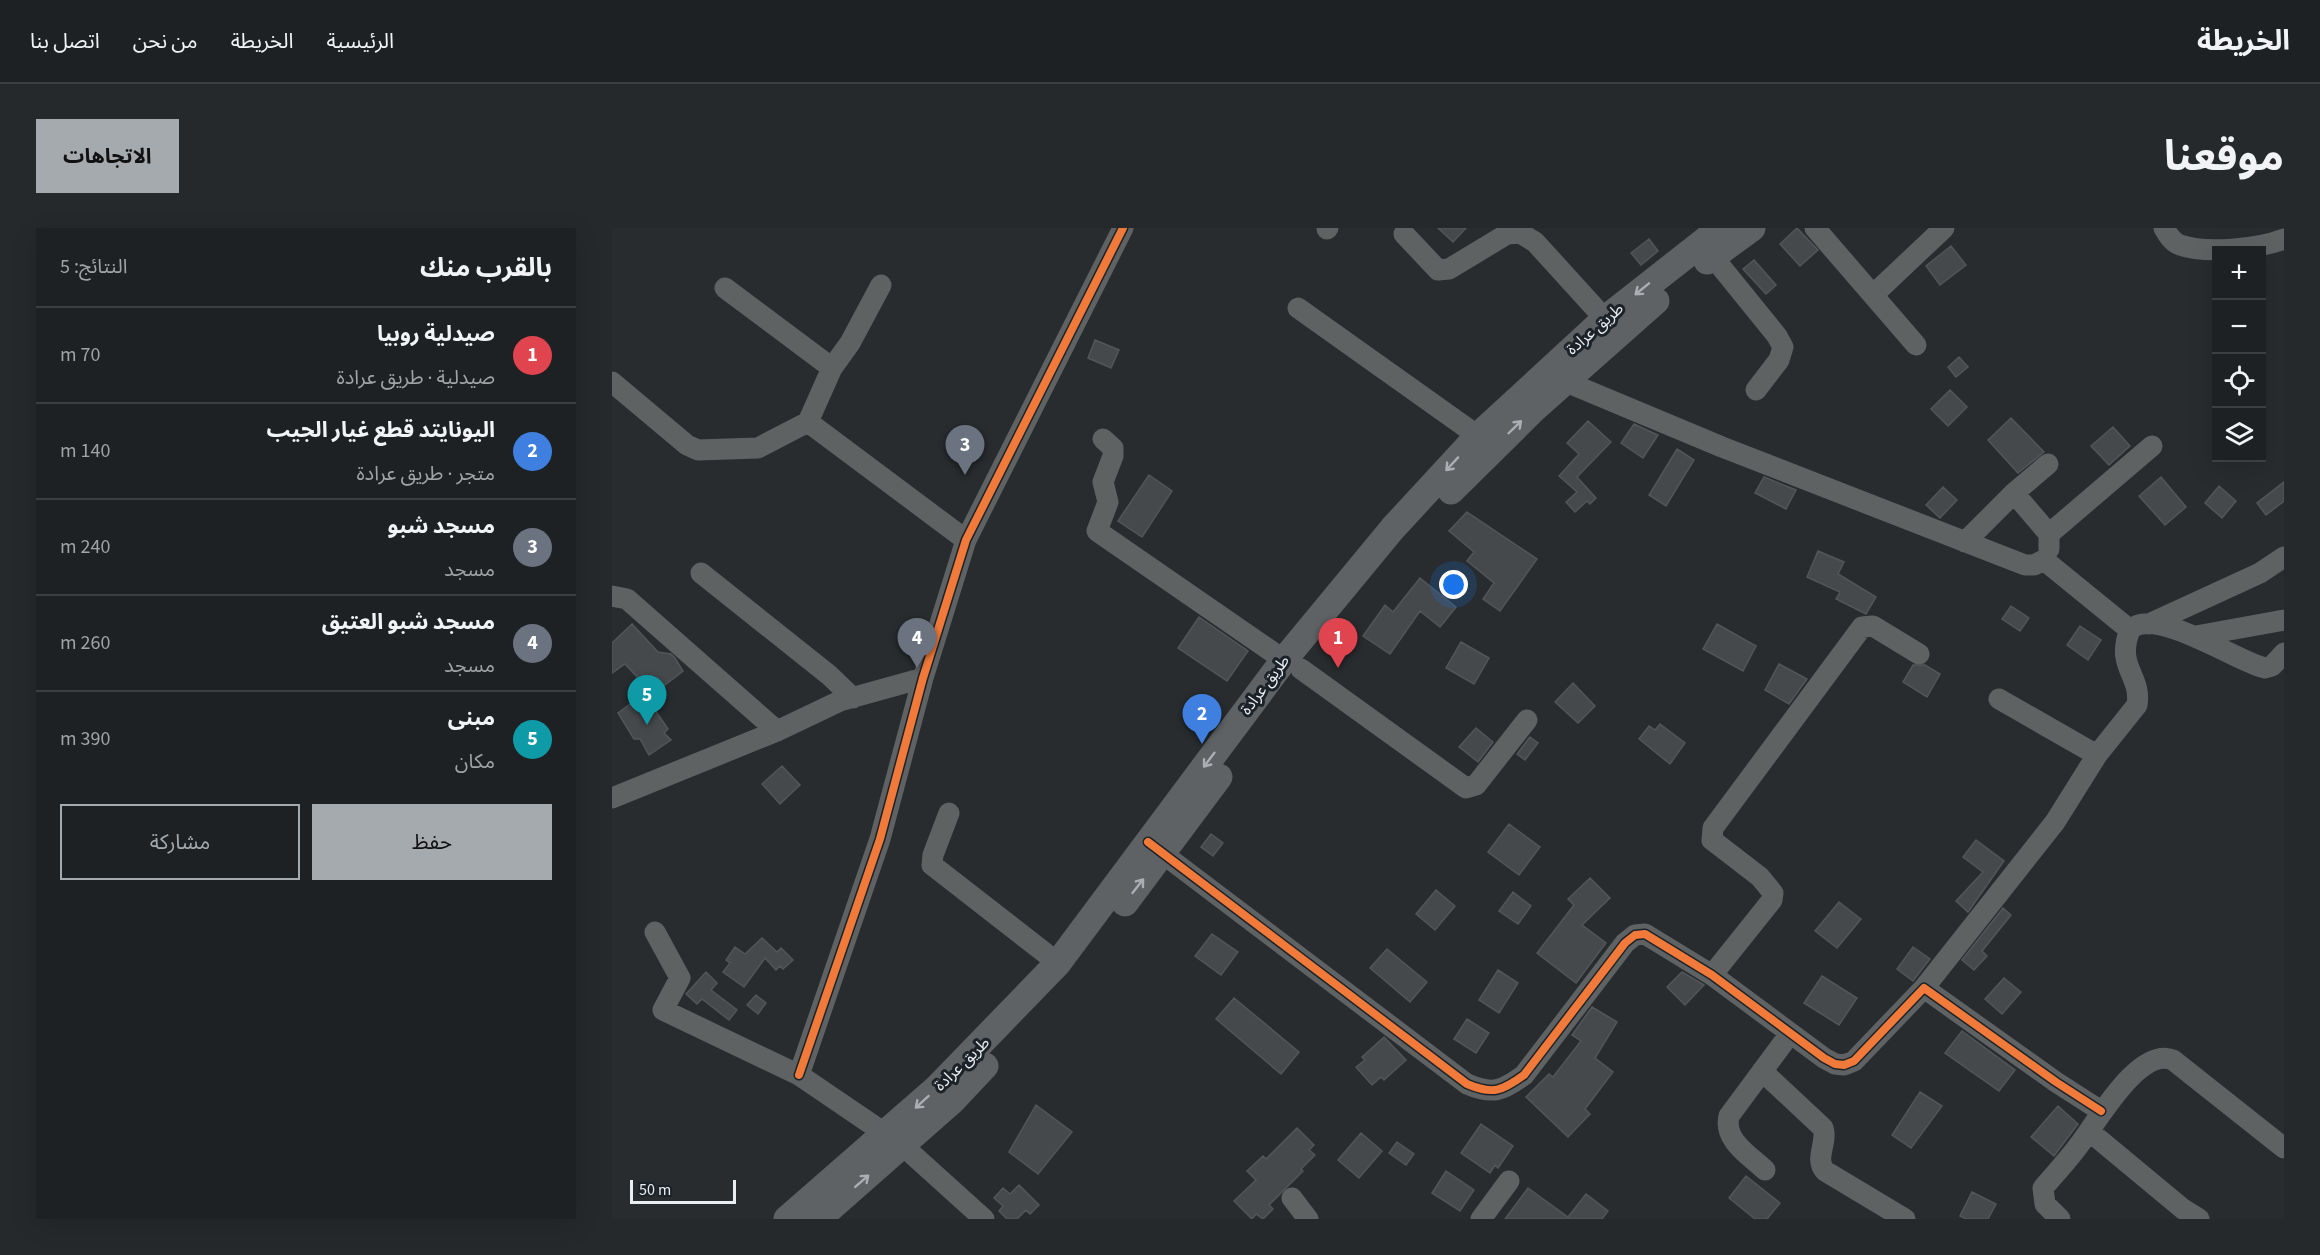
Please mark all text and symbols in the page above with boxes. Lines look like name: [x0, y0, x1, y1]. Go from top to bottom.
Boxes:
text: الخريطة: [2197, 21, 2290, 61]
text: اتصل بنا: [30, 26, 100, 56]
text: من نحن: [133, 26, 198, 56]
text: الخريطة: [231, 26, 294, 56]
text: الرئيسية: [327, 26, 394, 56]
button: الاتجاهات: [36, 119, 179, 193]
text: موقعنا: [2164, 127, 2284, 187]
map controls: [2212, 246, 2266, 462]
button: +: [2212, 246, 2266, 300]
text: بالقرب منك: [420, 249, 552, 286]
text: النتائج: 5: [60, 253, 127, 281]
one-way arrow: [1635, 282, 1650, 296]
street label: طريق عرادة: [1562, 298, 1629, 360]
button: −: [2212, 300, 2266, 354]
text: صيدلية روبيا: [377, 318, 495, 350]
text: 70 m: [60, 341, 100, 369]
text: 1: [527, 341, 538, 369]
button: locate: [2212, 354, 2266, 408]
text: صيدلية · طريق عرادة: [337, 364, 495, 392]
button: layers: [2212, 408, 2266, 462]
text: اليونايتد قطع غيار الجيب: [267, 414, 495, 446]
one-way arrow: [1507, 420, 1522, 435]
pin: 3: [946, 426, 984, 475]
text: 140 m: [60, 437, 110, 465]
text: 2: [527, 437, 538, 465]
one-way arrow: [1445, 456, 1459, 471]
text: متجر · طريق عرادة: [357, 460, 495, 488]
text: مسجد شبو: [388, 510, 495, 542]
text: 240 m: [60, 533, 110, 561]
text: 3: [527, 533, 538, 561]
text: مسجد: [444, 556, 495, 584]
your location: [1439, 570, 1468, 599]
text: مسجد شبو العتيق: [322, 606, 495, 638]
pin: 4: [898, 618, 936, 668]
pin: 1: [1318, 618, 1358, 668]
text: 260 m: [60, 629, 110, 657]
text: 4: [527, 629, 538, 657]
street label: طريق عرادة: [1235, 650, 1295, 719]
text: مسجد: [444, 652, 495, 680]
pin: 5: [627, 676, 666, 725]
pin: 2: [1182, 694, 1222, 744]
text: مبنى: [448, 702, 495, 734]
text: 390 m: [60, 725, 110, 753]
text: 5: [527, 725, 538, 753]
text: مكان: [455, 748, 495, 776]
one-way arrow: [1202, 752, 1215, 768]
button: مشاركة: [60, 804, 300, 880]
button: حفظ: [312, 804, 552, 880]
one-way arrow: [1132, 878, 1145, 894]
street label: طريق عرادة: [929, 1032, 995, 1096]
one-way arrow: [915, 1095, 930, 1109]
one-way arrow: [854, 1174, 870, 1187]
scale bar: [630, 1177, 736, 1204]
text: 50 m: [639, 1179, 671, 1201]

